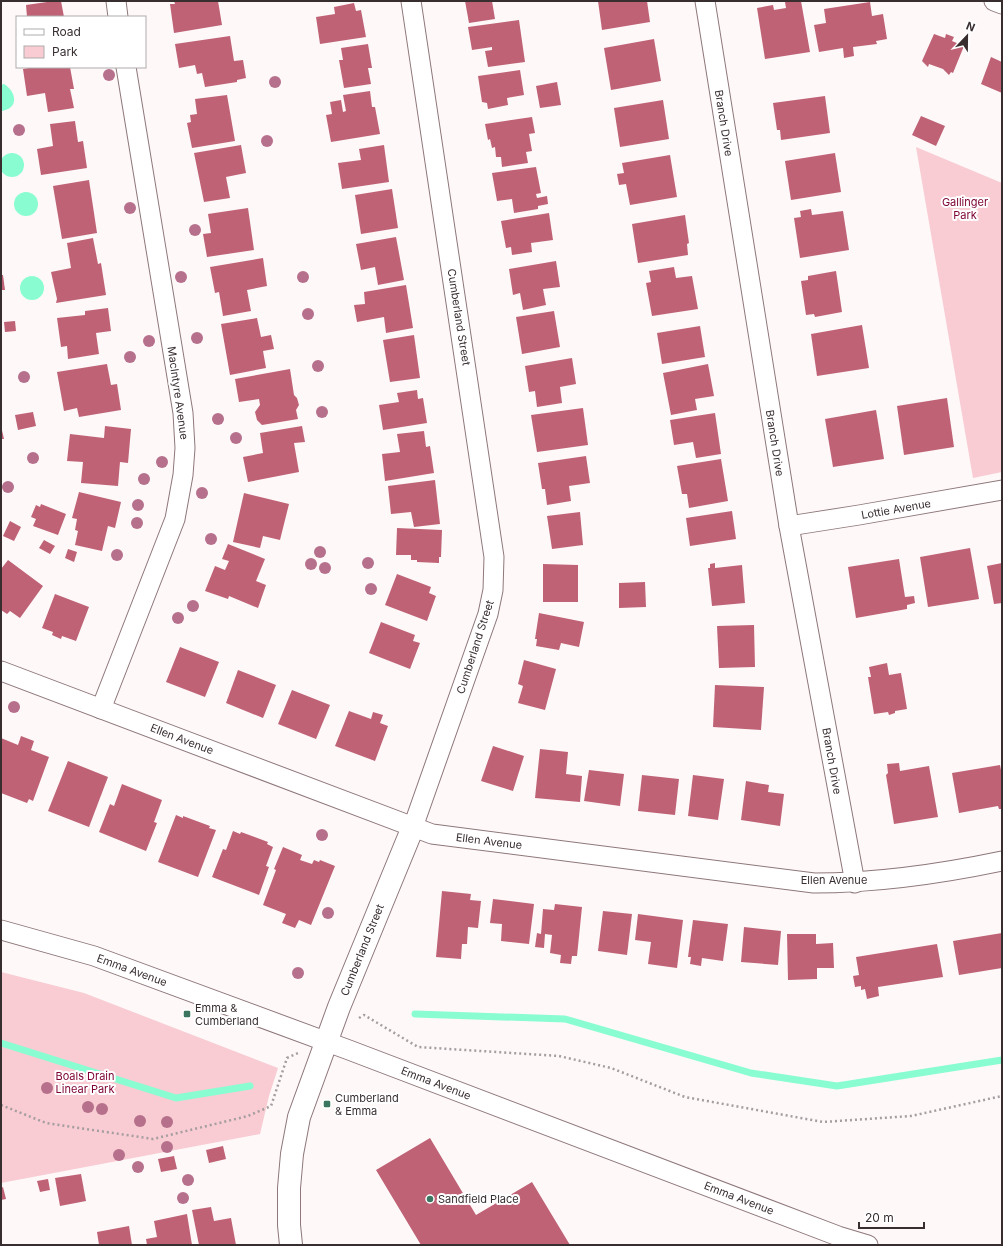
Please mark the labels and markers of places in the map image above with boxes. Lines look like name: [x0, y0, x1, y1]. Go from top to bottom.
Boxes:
place label: Emma & Cumberland: [195, 1001, 259, 1028]
marker: Emma & Cumberland: [182, 1009, 192, 1019]
place label: Cumberland & Emma: [335, 1091, 399, 1118]
marker: Cumberland & Emma: [322, 1099, 332, 1109]
place label: Sandfield Place: [438, 1192, 519, 1206]
marker: Sandfield Place: [425, 1194, 435, 1204]

